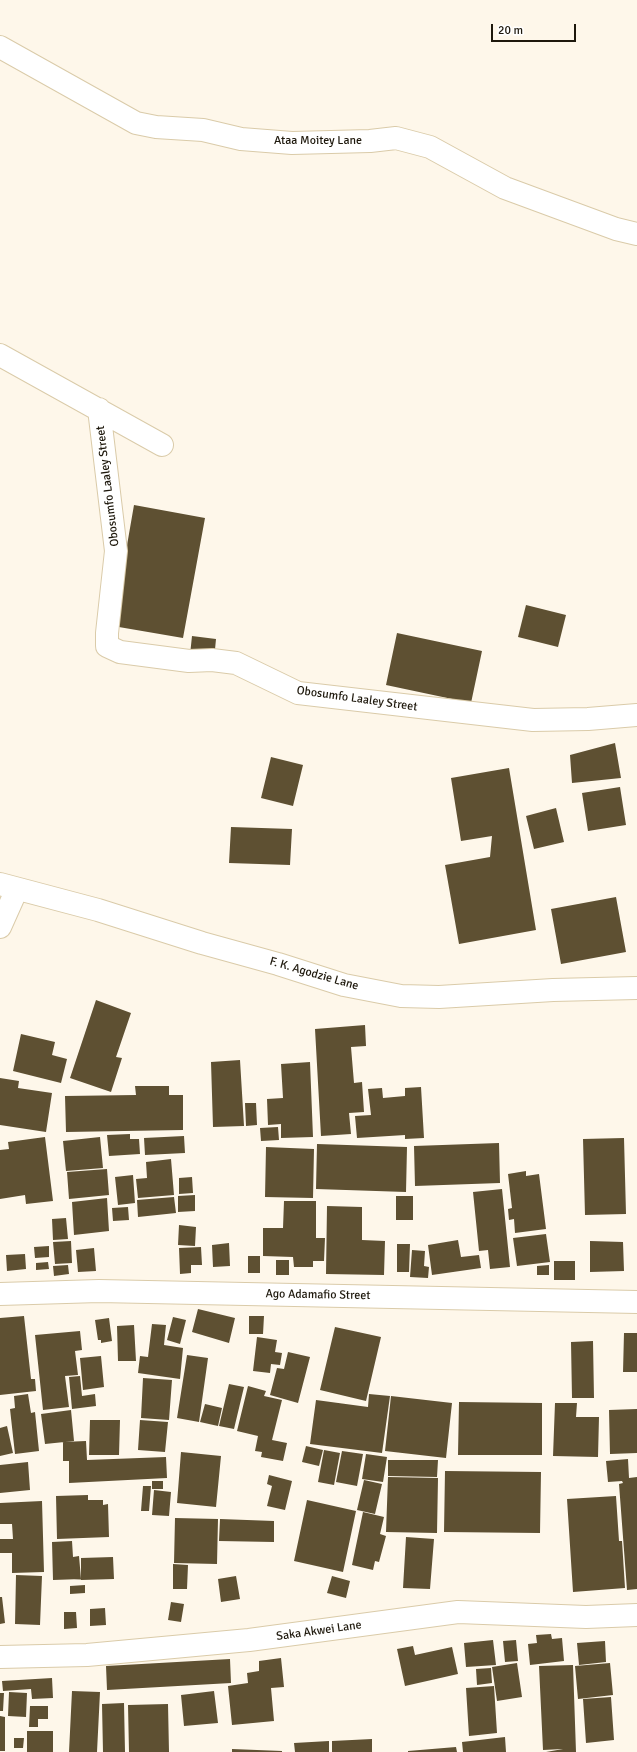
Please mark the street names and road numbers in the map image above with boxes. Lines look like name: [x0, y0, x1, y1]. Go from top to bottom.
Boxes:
street label: Ataa Moitey Lane: [274, 134, 362, 148]
street label: Obosumfo Laaley Street: [93, 425, 123, 547]
street label: Obosumfo Laaley Street: [296, 683, 418, 715]
street label: F. K. Agodzie Lane: [268, 954, 360, 994]
street label: Ago Adamafio Street: [265, 1287, 371, 1303]
street label: Saka Akwei Lane: [275, 1618, 363, 1644]

